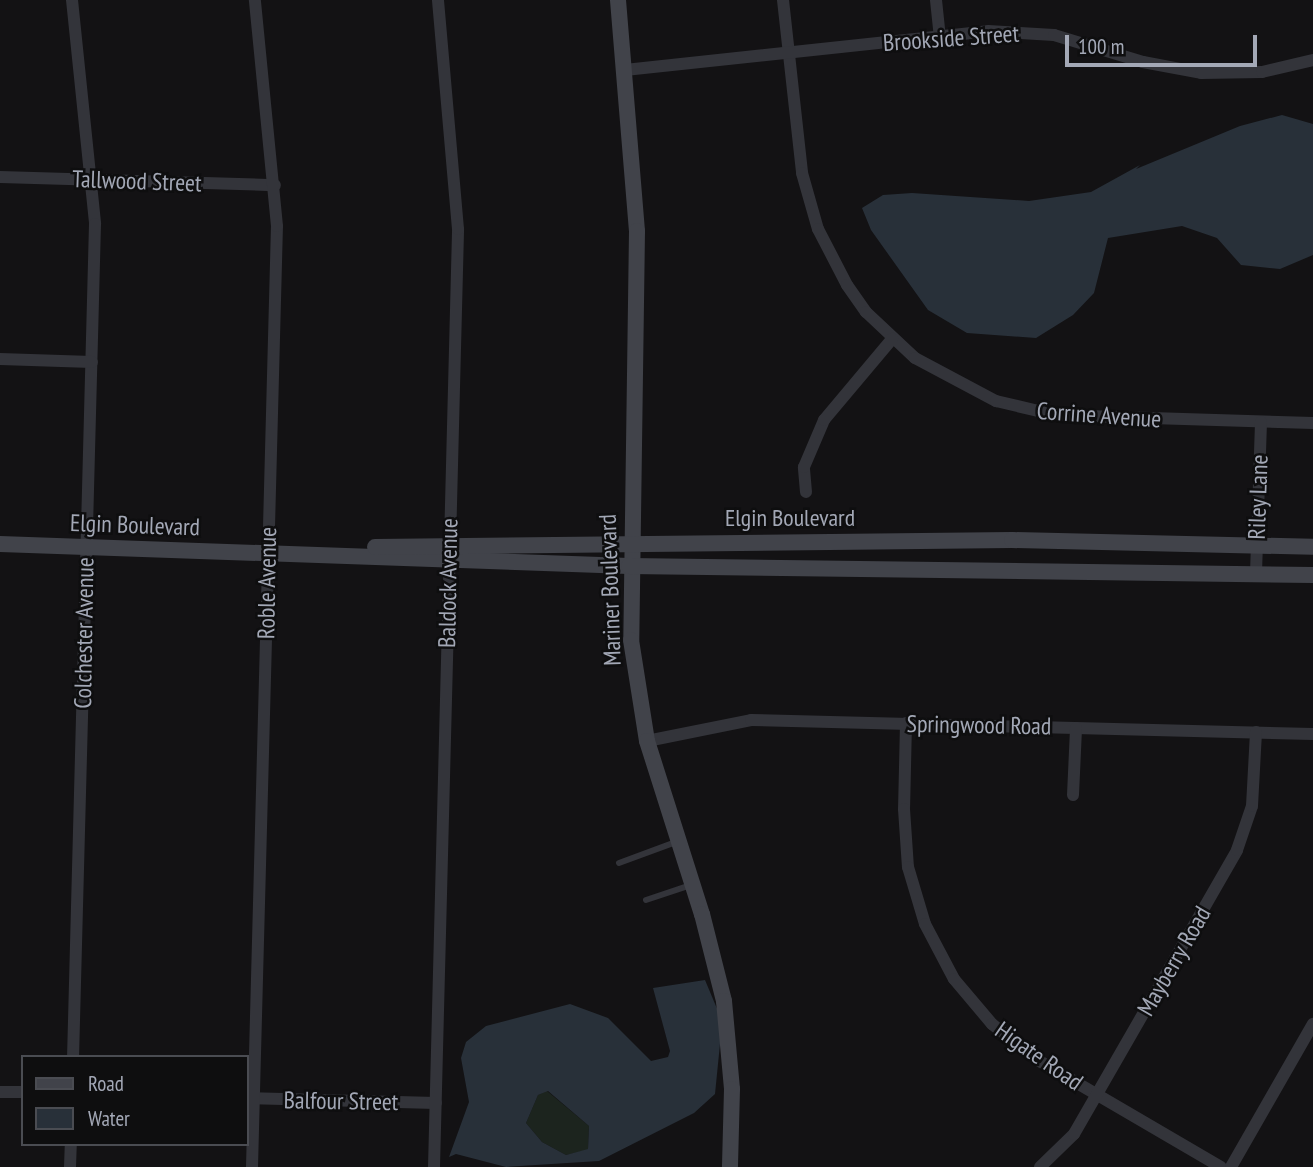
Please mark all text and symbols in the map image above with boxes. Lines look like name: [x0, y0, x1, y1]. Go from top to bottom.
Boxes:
street label: Brookside Street: [882, 19, 1020, 57]
scale bar: [1068, 21, 1260, 65]
text: 100 m: [1078, 33, 1124, 60]
street label: Tallwood Street: [72, 164, 202, 198]
street label: Corrine Avenue: [1036, 396, 1162, 434]
street label: Riley Lane: [1242, 454, 1274, 540]
street label: Elgin Boulevard: [725, 504, 855, 532]
street label: Elgin Boulevard: [69, 508, 201, 542]
street label: Mariner Boulevard: [593, 514, 627, 666]
street label: Baldock Avenue: [432, 517, 464, 649]
street label: Roble Avenue: [252, 526, 282, 640]
street label: Colchester Avenue: [68, 557, 100, 709]
street label: Springwood Road: [907, 709, 1051, 741]
street label: Mayberry Road: [1131, 901, 1217, 1021]
street label: Higate Road: [990, 1015, 1088, 1097]
legend: [21, 1055, 248, 1146]
text: Road: [88, 1070, 124, 1097]
street label: Balfour Street: [283, 1086, 399, 1116]
text: Water: [88, 1105, 130, 1132]

